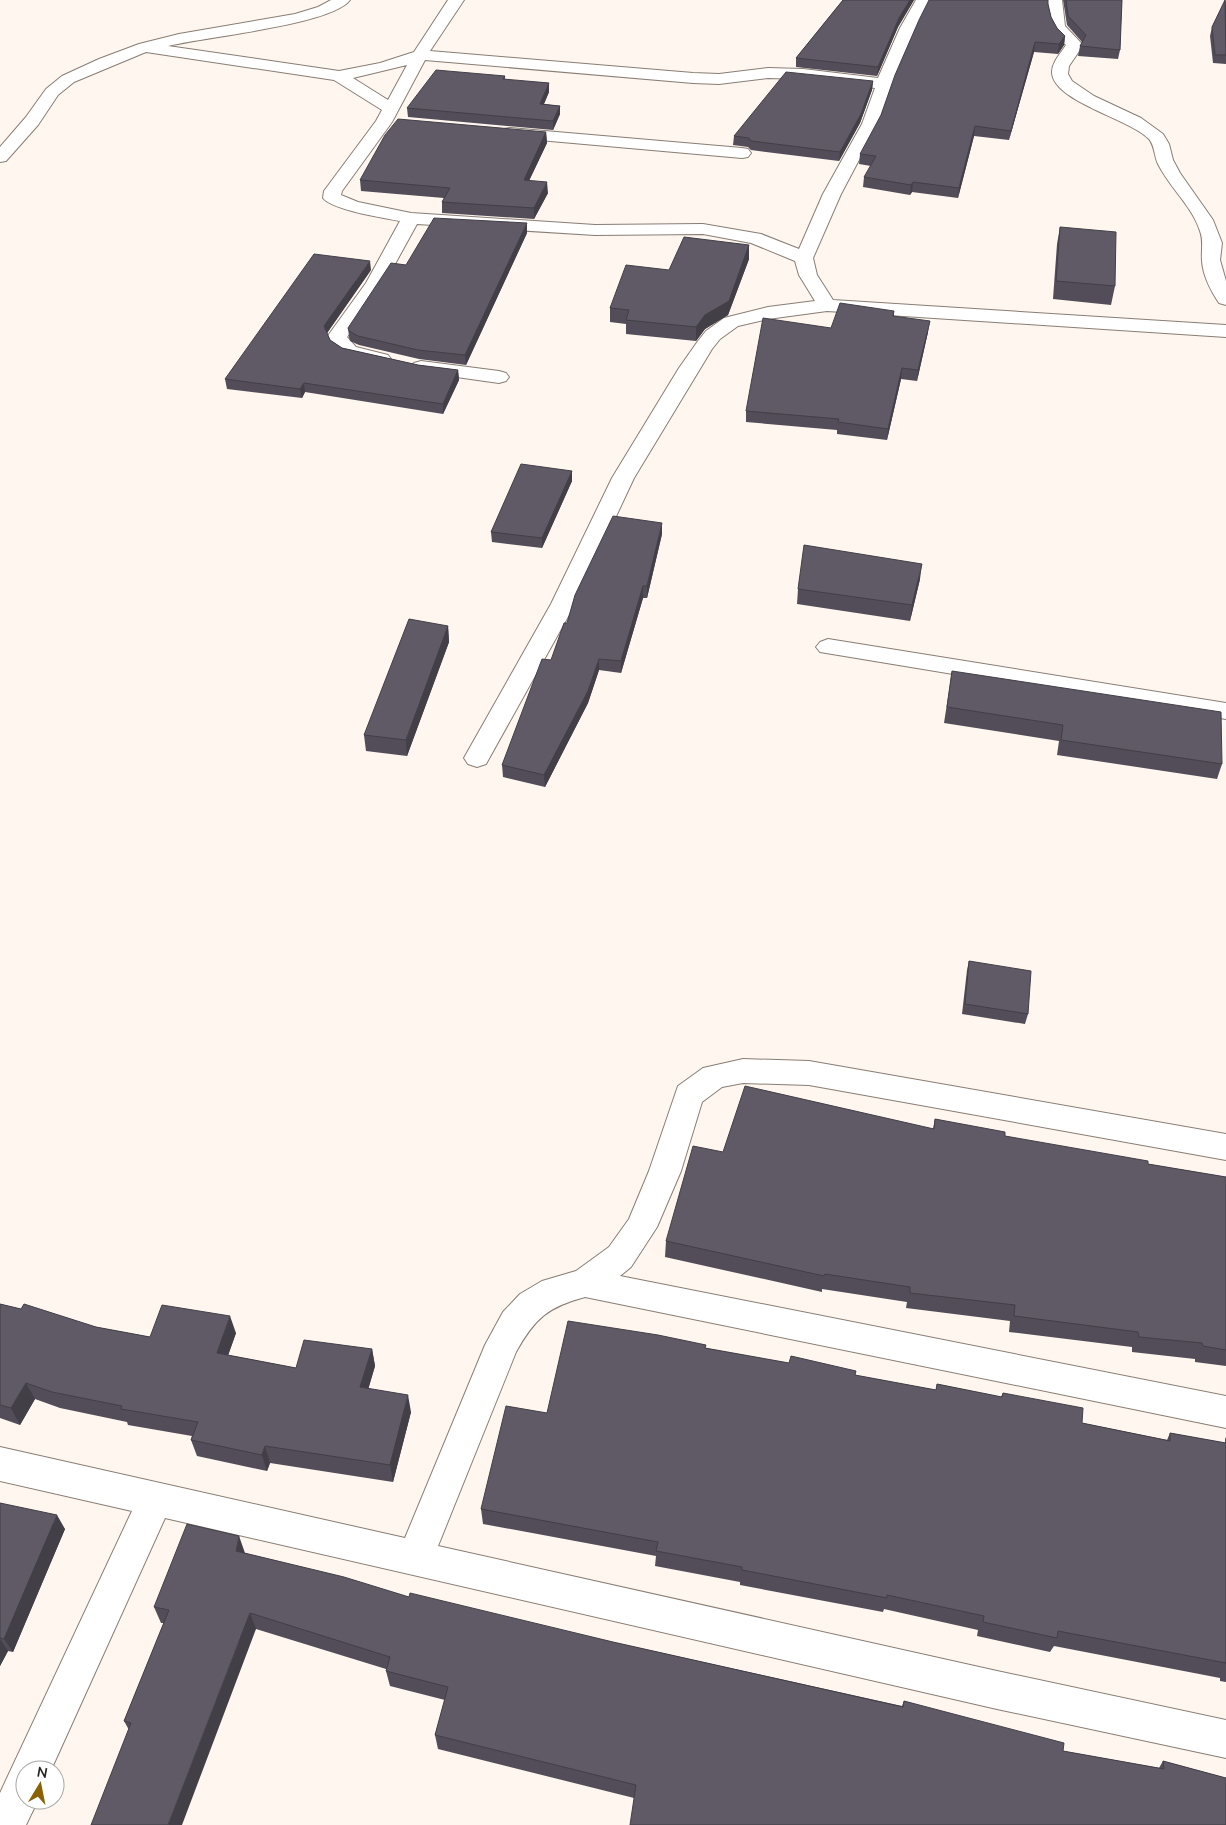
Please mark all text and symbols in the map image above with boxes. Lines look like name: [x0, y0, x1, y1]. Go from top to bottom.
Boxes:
north arrow: [15, 1760, 65, 1810]
text: N: [35, 1762, 49, 1782]

